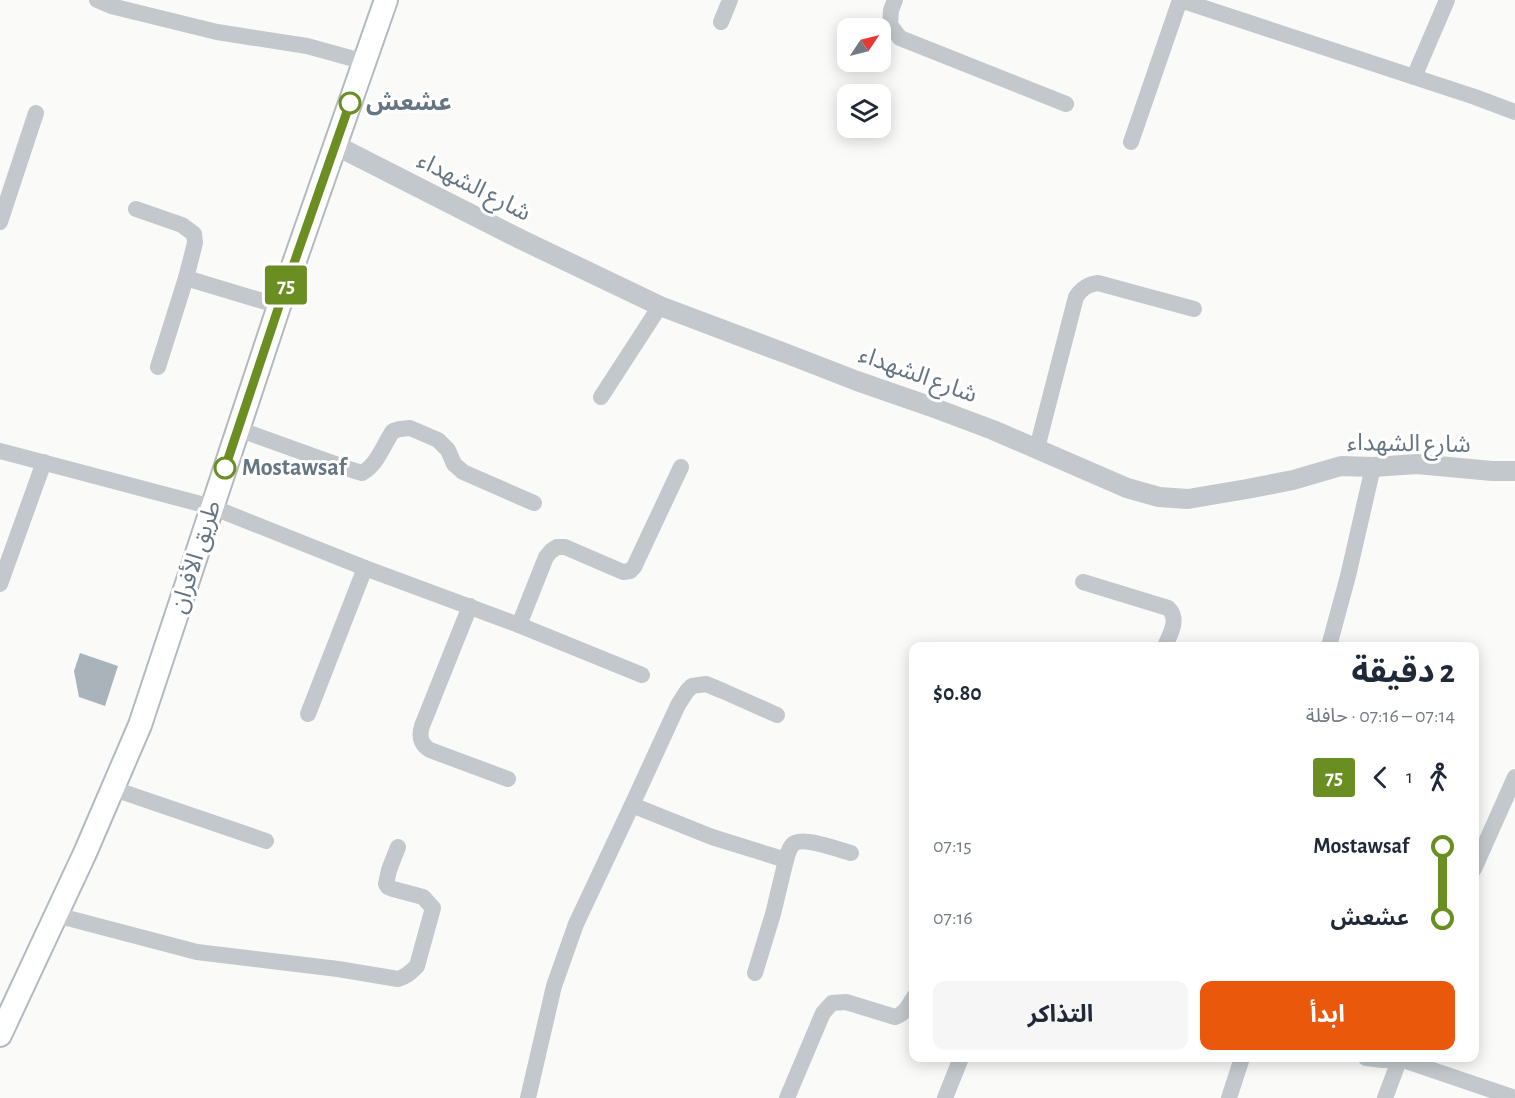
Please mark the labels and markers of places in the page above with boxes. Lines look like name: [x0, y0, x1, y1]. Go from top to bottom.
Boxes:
place label: عشعش: [366, 91, 452, 116]
marker: عشعش: [339, 92, 361, 114]
place label: Mostawsaf: [242, 456, 349, 480]
marker: Mostawsaf: [214, 457, 236, 479]

